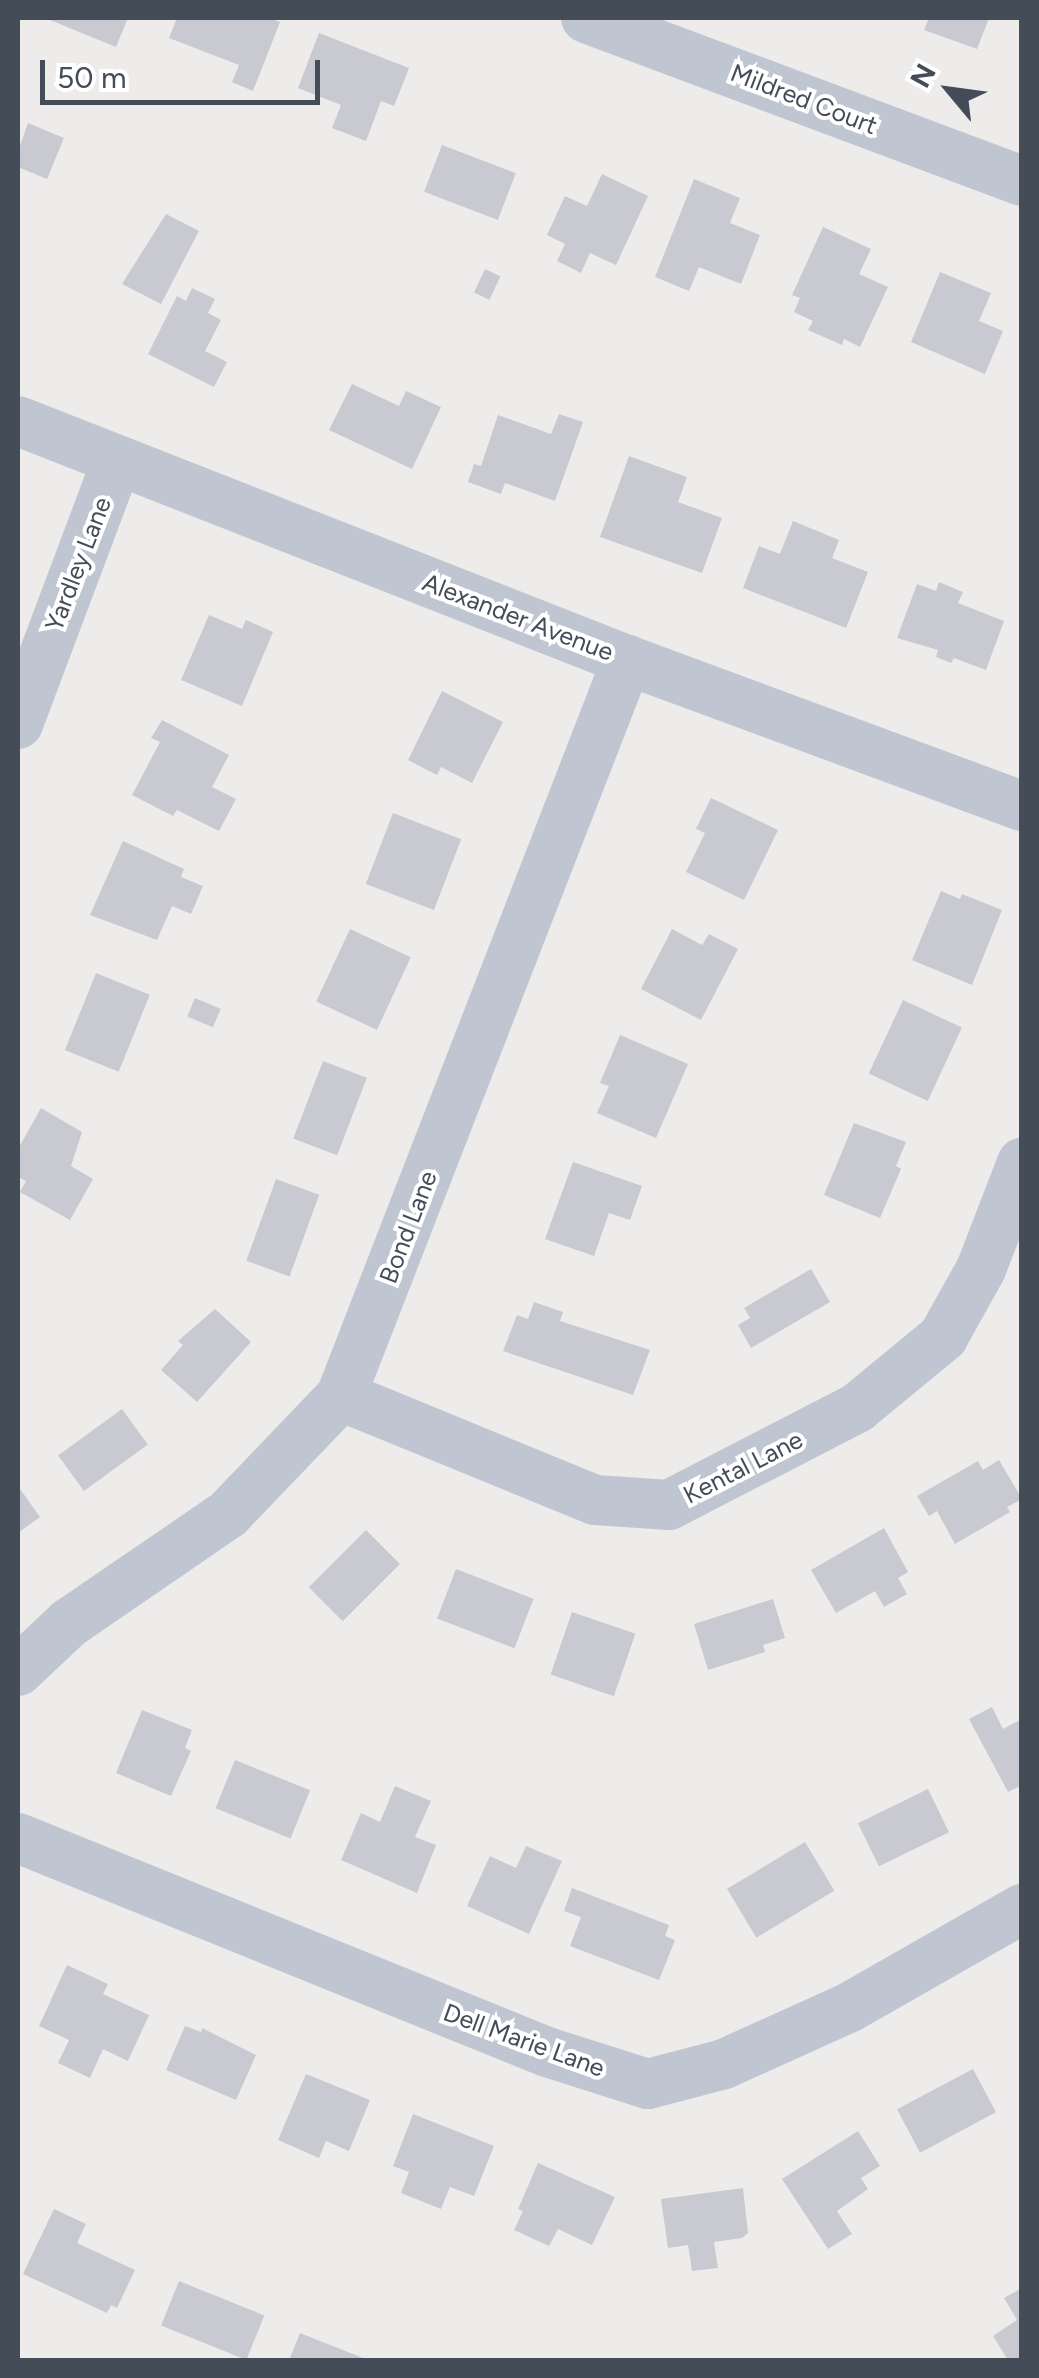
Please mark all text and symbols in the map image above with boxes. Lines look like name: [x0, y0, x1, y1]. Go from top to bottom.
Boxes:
scale bar: [45, 40, 325, 102]
north arrow: [899, 40, 999, 140]
street label: Mildred Court: [727, 57, 881, 141]
text: N: [903, 58, 943, 93]
text: 50 m: [57, 59, 126, 96]
street label: Yardley Lane: [39, 493, 117, 635]
street label: Alexander Avenue: [418, 567, 618, 667]
street label: Bond Lane: [373, 1167, 443, 1287]
street label: Kental Lane: [678, 1424, 808, 1510]
street label: Dell Marie Lane: [439, 1997, 609, 2083]

